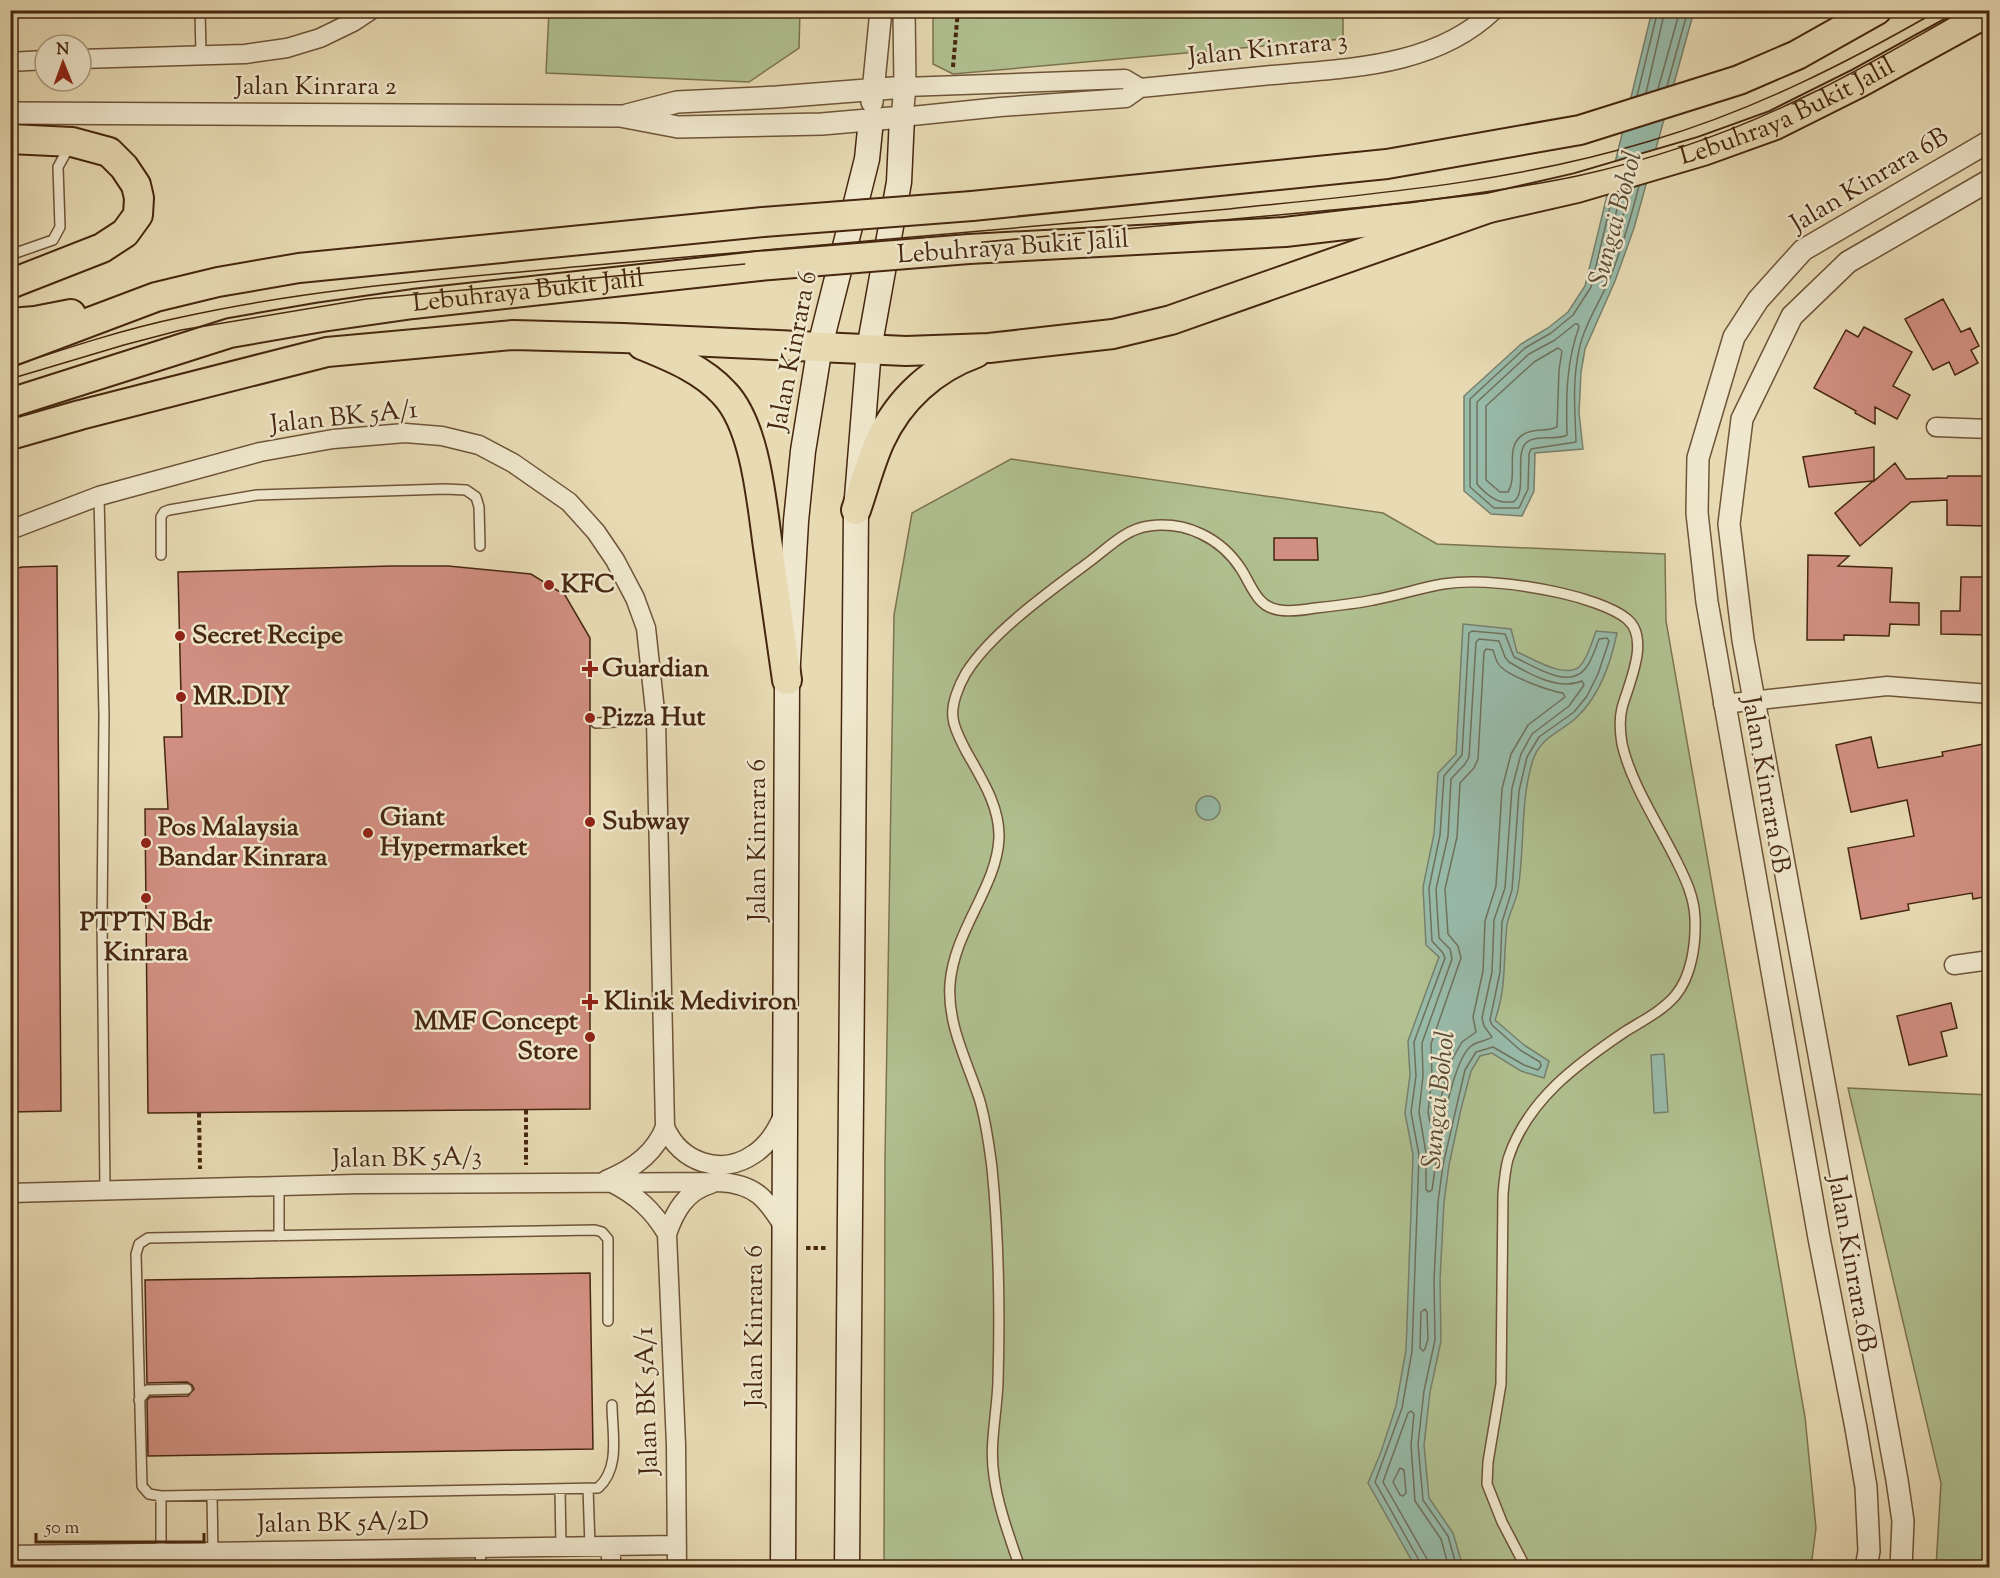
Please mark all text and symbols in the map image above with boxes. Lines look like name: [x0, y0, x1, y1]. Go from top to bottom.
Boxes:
street label: Jalan Kinrara 3: [1184, 23, 1350, 77]
north arrow: [33, 33, 93, 93]
text: N: [56, 39, 70, 62]
street label: Lebuhraya Bukit Jalil: [1675, 48, 1901, 175]
street label: Jalan Kinrara 2: [233, 69, 397, 106]
street label: Jalan Kinrara 6B: [1782, 119, 1956, 244]
water label: Sungai Bohol: [1580, 147, 1654, 291]
street label: Lebuhraya Bukit Jalil: [896, 221, 1130, 275]
street label: Lebuhraya Bukit Jalil: [411, 260, 646, 322]
street label: Jalan Kinrara 6: [760, 268, 828, 436]
street label: Jalan BK 5A/1: [266, 392, 420, 444]
place label: KFC: [561, 567, 615, 604]
marker: KFC: [542, 578, 556, 592]
place label: Secret Recipe: [192, 618, 343, 655]
marker: Secret Recipe: [173, 629, 187, 643]
place label: Guardian: [602, 651, 710, 688]
marker: Guardian: [583, 662, 597, 676]
place label: MR.DIY: [193, 679, 290, 716]
marker: MR.DIY: [174, 690, 188, 704]
street label: Jalan Kinrara 6B: [1731, 692, 1799, 876]
place label: Pizza Hut: [602, 700, 705, 737]
marker: Pizza Hut: [583, 711, 597, 725]
street label: Jalan Kinrara 6: [740, 759, 777, 923]
place label: Giant Hypermarket: [380, 800, 527, 867]
place label: Subway: [602, 804, 690, 841]
place label: Pos Malaysia Bandar Kinrara: [158, 810, 328, 877]
marker: Subway: [583, 815, 597, 829]
marker: Giant Hypermarket: [361, 826, 375, 840]
marker: Pos Malaysia Bandar Kinrara: [139, 836, 153, 850]
marker: PTPTN Bdr Kinrara: [139, 891, 153, 905]
place label: PTPTN Bdr Kinrara: [80, 905, 213, 972]
place label: Klinik Mediviron: [604, 984, 798, 1021]
marker: Klinik Mediviron: [581, 993, 599, 1011]
place label: MMF Concept Store: [414, 1004, 578, 1071]
water label: Sungai Bohol: [1413, 1029, 1467, 1171]
marker: MMF Concept Store: [583, 1030, 597, 1044]
street label: Jalan BK 5A/3: [330, 1139, 482, 1179]
street label: Jalan Kinrara 6B: [1817, 1171, 1885, 1355]
street label: Jalan Kinrara 6: [737, 1245, 774, 1409]
street label: Jalan BK 5A/1: [627, 1326, 669, 1478]
street label: Jalan BK 5A/2D: [255, 1504, 429, 1544]
scale bar: [36, 1506, 204, 1544]
text: 50 m: [44, 1516, 80, 1542]

